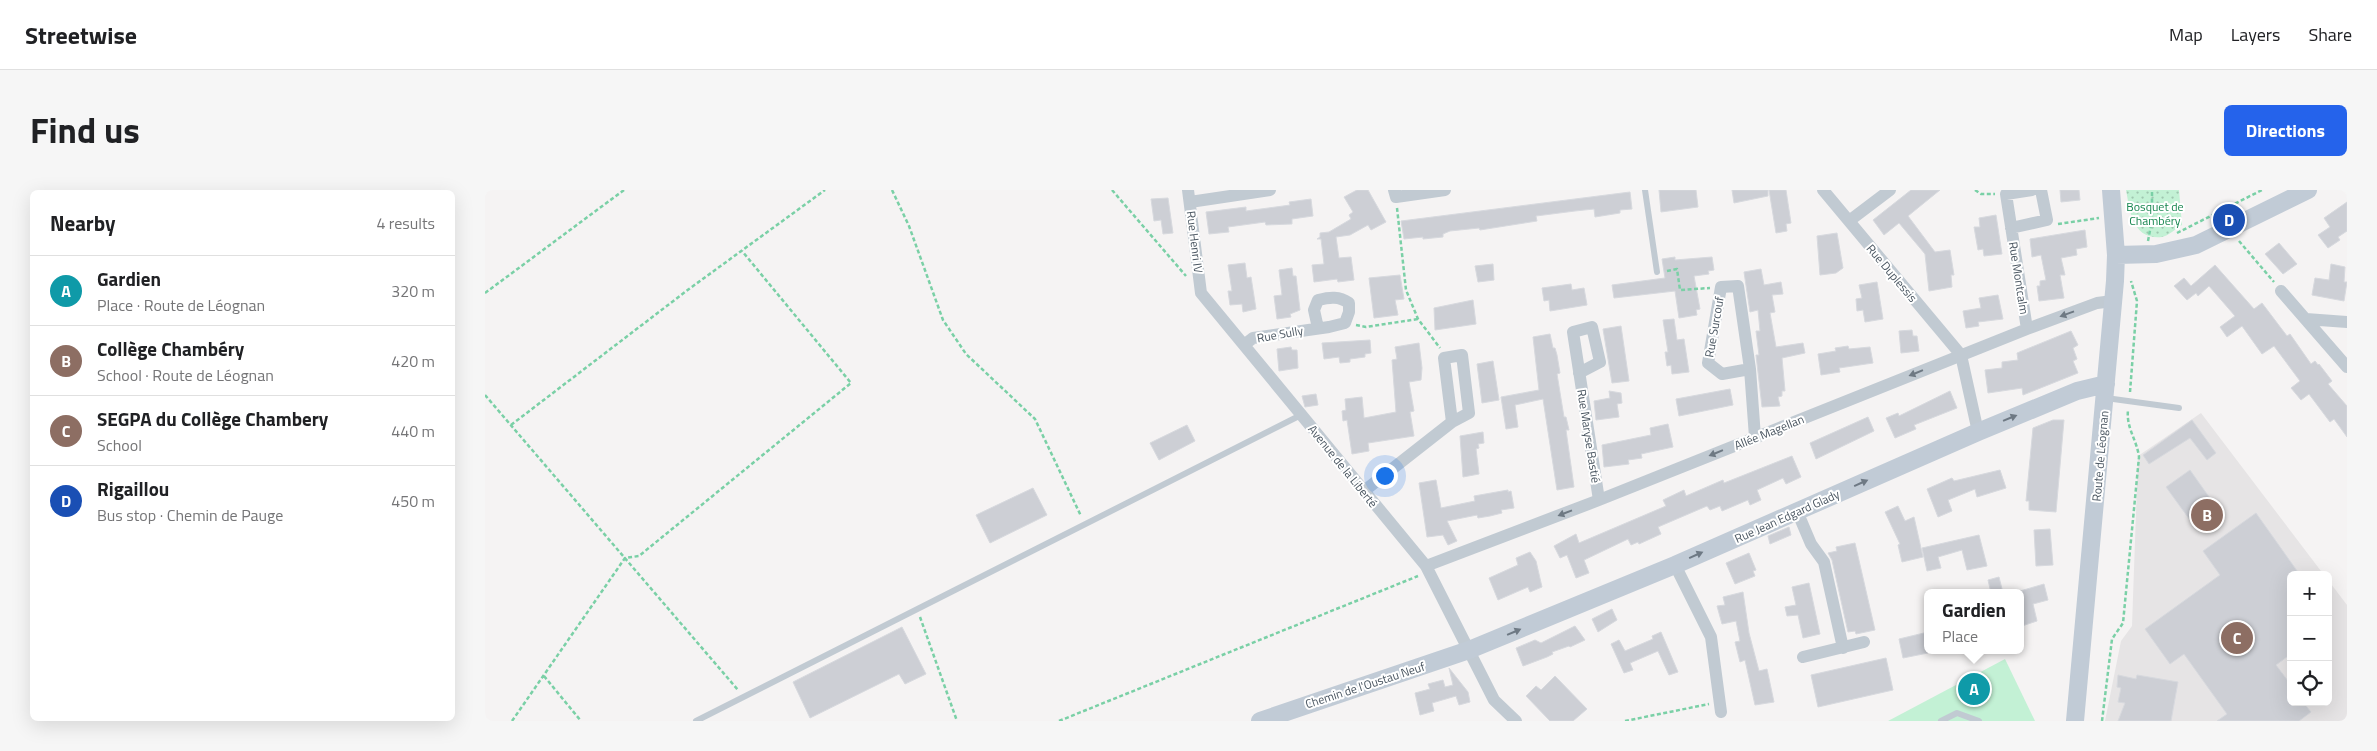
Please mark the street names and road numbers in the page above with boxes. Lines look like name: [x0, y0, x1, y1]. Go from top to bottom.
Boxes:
street label: Rue Henri IV: [1182, 210, 1208, 274]
street label: Rue Duplessis: [1862, 240, 1922, 307]
street label: Rue Montcalm: [2004, 240, 2034, 316]
street label: Rue Surcouf: [1699, 295, 1729, 359]
street label: Rue Sully: [1255, 321, 1305, 347]
street label: Rue Maryse Bastié: [1572, 388, 1606, 484]
street label: Allée Magellan: [1731, 409, 1807, 455]
street label: Route de Léognan: [2087, 410, 2113, 502]
street label: Avenue de la Liberté: [1304, 420, 1382, 512]
street label: Rue Jean Edgard Glady: [1731, 484, 1843, 548]
street label: Chemin de l'Oustau Neuf: [1303, 657, 1427, 713]

